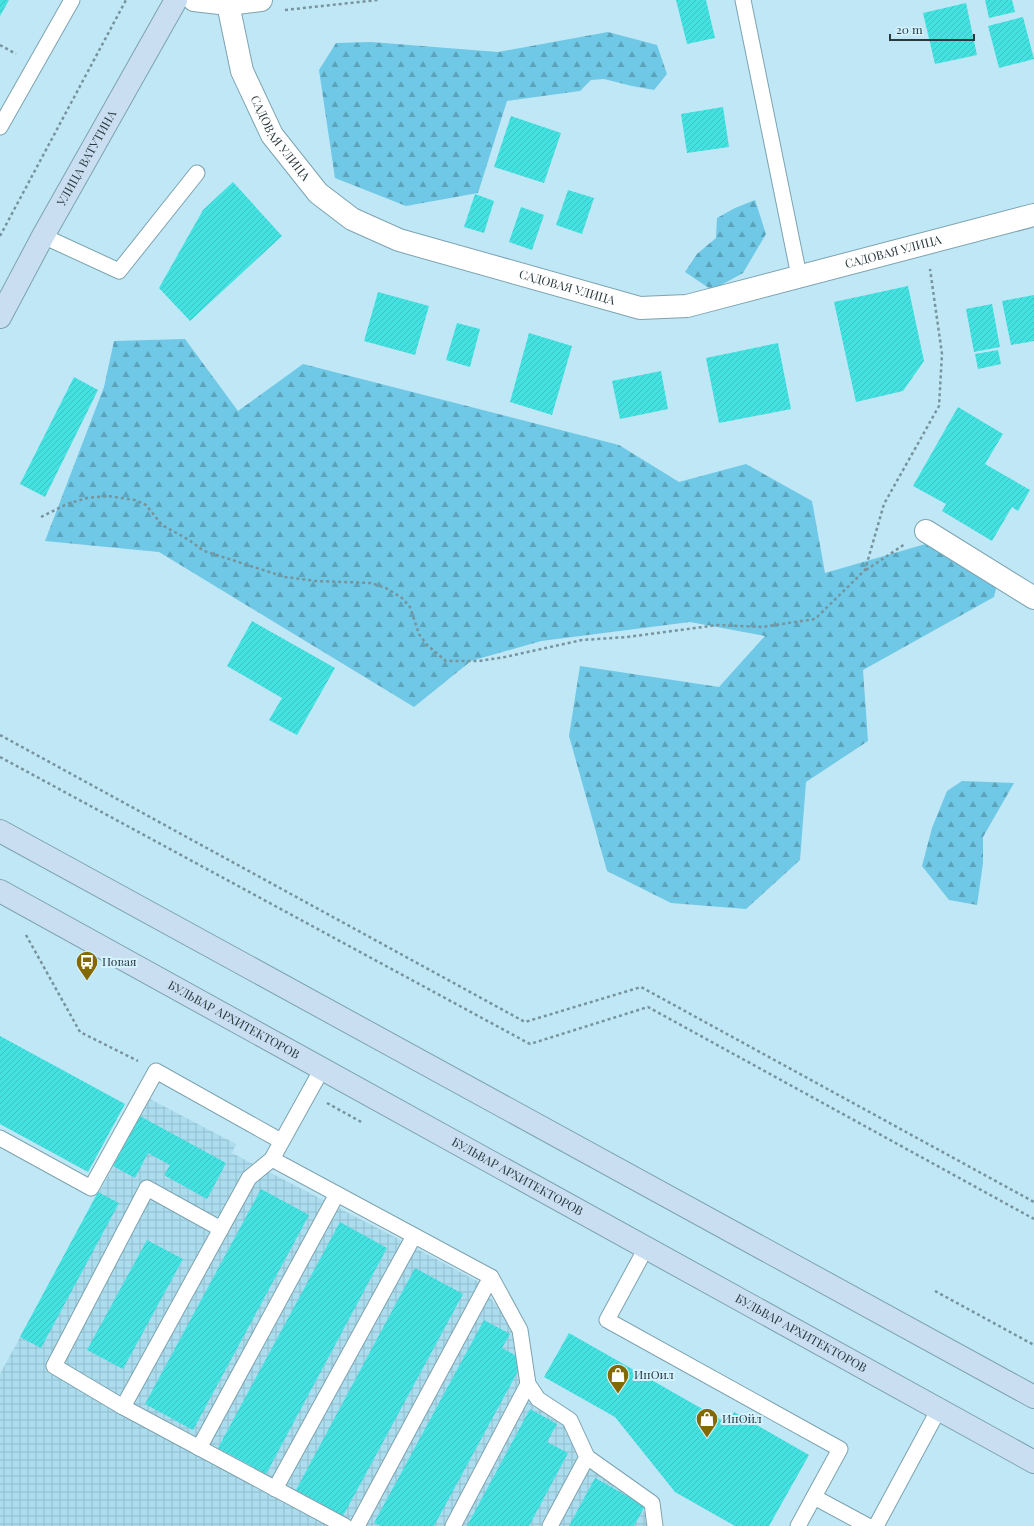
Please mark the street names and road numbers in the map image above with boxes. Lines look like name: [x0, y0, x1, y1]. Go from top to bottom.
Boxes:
street label: САДОВАЯ УЛИЦА: [248, 93, 314, 184]
street label: УЛИЦА ВАТУТИНА: [52, 107, 120, 209]
street label: САДОВАЯ УЛИЦА: [843, 231, 943, 271]
street label: САДОВАЯ УЛИЦА: [517, 265, 618, 308]
street label: БУЛЬВАР АРХИТЕКТОРОВ: [166, 976, 303, 1062]
street label: БУЛЬВАР АРХИТЕКТОРОВ: [449, 1133, 586, 1219]
street label: БУЛЬВАР АРХИТЕКТОРОВ: [733, 1290, 870, 1375]

